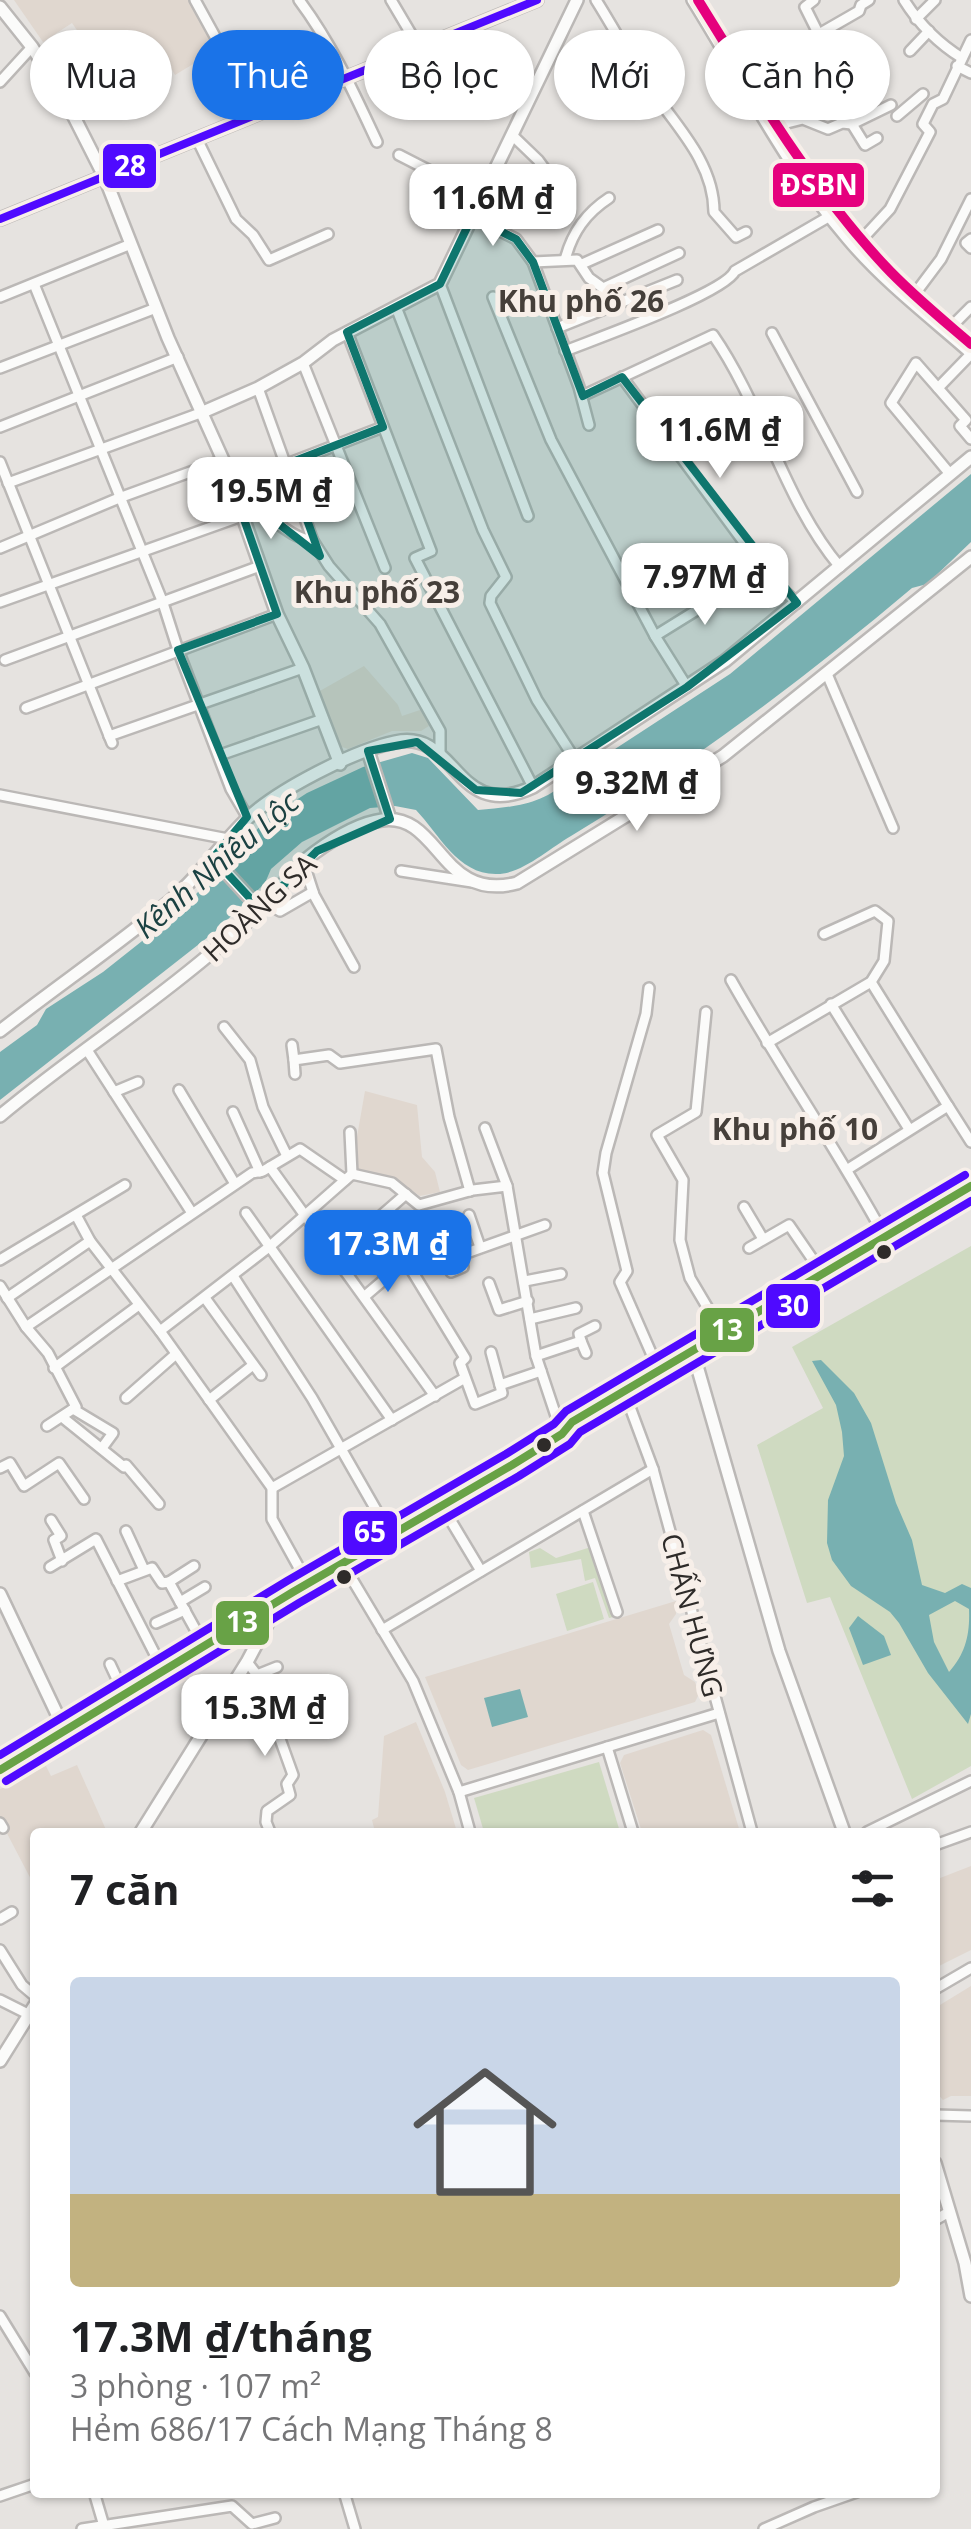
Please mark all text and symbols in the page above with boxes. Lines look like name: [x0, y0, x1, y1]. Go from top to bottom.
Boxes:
chip: Mua: [30, 30, 172, 120]
chip: Thuê: [192, 30, 344, 120]
chip: Bộ lọc: [364, 30, 534, 120]
chip: Mới: [554, 30, 685, 120]
chip: Căn hộ: [705, 30, 890, 120]
line badge: 28: [101, 142, 158, 190]
text: 28: [114, 146, 146, 184]
line badge: ĐSBN: [771, 161, 866, 209]
pin: 11.6M ₫: [401, 164, 585, 249]
text: ĐSBN: [780, 165, 858, 203]
text: 11.6M ₫: [431, 175, 555, 218]
district label: Khu phố 26: [498, 280, 664, 321]
pin: 11.6M ₫: [628, 396, 812, 481]
text: 11.6M ₫: [658, 407, 782, 450]
pin: 19.5M ₫: [179, 457, 363, 542]
text: 19.5M ₫: [209, 468, 333, 511]
pin: 7.97M ₫: [613, 543, 797, 628]
text: 7.97M ₫: [643, 554, 767, 597]
district label: Khu phố 23: [294, 571, 460, 612]
pin: 9.32M ₫: [545, 749, 729, 834]
text: 9.32M ₫: [575, 760, 699, 803]
water label: Kênh Nhiêu Lộc: [125, 781, 307, 947]
street label: HOÀNG SA: [194, 845, 324, 969]
district label: Khu phố 10: [712, 1108, 878, 1149]
pin: 17.3M ₫: [296, 1210, 480, 1295]
text: 17.3M ₫: [326, 1221, 450, 1264]
unlabelled marker: [874, 1242, 894, 1262]
line badge: 30: [764, 1282, 822, 1330]
text: 30: [777, 1286, 809, 1324]
line badge: 13: [698, 1306, 756, 1354]
text: 13: [711, 1310, 743, 1348]
unlabelled marker: [534, 1435, 554, 1455]
line badge: 65: [341, 1509, 399, 1557]
text: 65: [354, 1512, 386, 1550]
street label: CHẤN HƯNG: [653, 1529, 733, 1701]
unlabelled marker: [334, 1567, 354, 1587]
line badge: 13: [214, 1599, 271, 1647]
text: 13: [226, 1602, 258, 1640]
pin: 15.3M ₫: [173, 1674, 357, 1759]
text: 15.3M ₫: [203, 1685, 327, 1728]
text: 7 căn: [70, 1860, 180, 1917]
icon: filters: [845, 1861, 900, 1916]
icon: home: [395, 2042, 575, 2222]
text: 17.3M ₫/tháng: [70, 2307, 372, 2364]
text: 3 phòng · 107 m²: [70, 2364, 321, 2407]
text: Hẻm 686/17 Cách Mạng Tháng 8: [70, 2407, 553, 2450]

